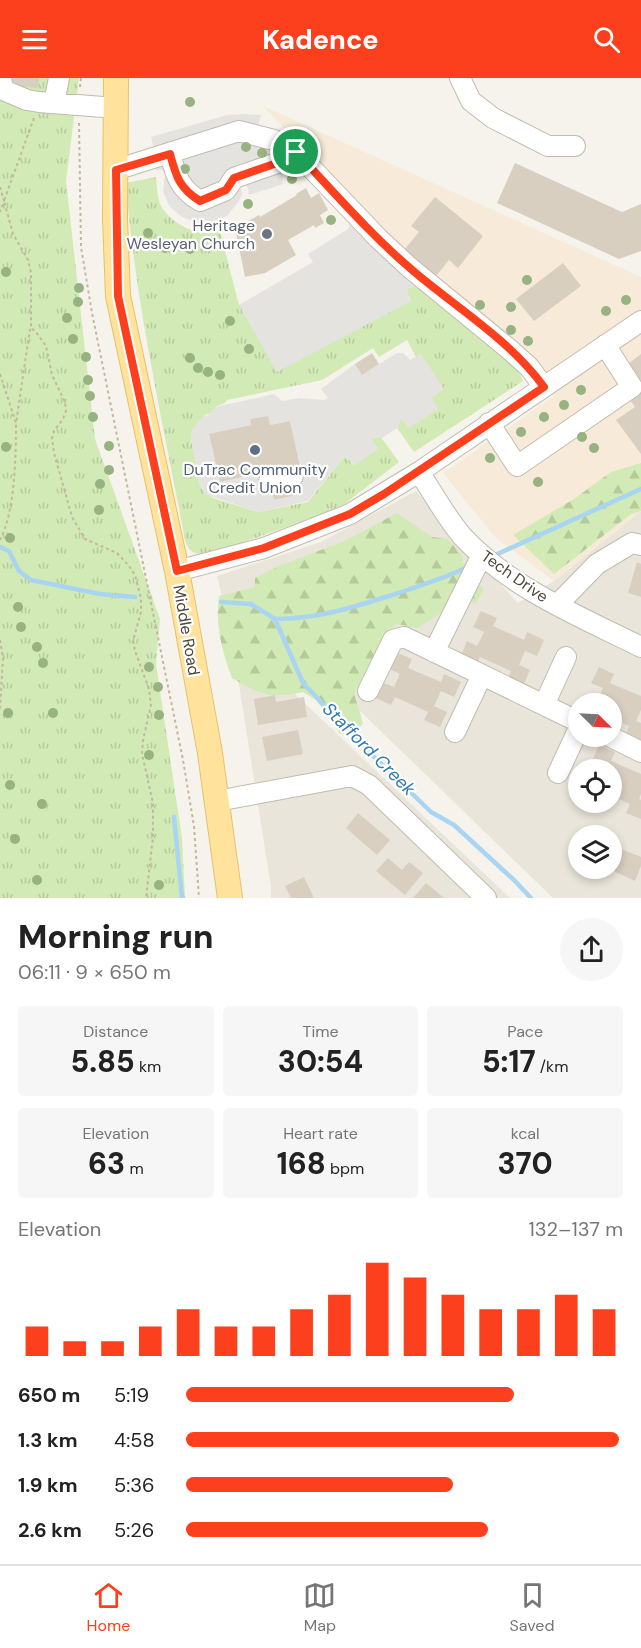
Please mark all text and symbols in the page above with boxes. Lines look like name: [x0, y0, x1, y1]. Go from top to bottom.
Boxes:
text: Kadence: [262, 22, 379, 57]
icon: menu: [18, 23, 51, 56]
icon: search: [590, 23, 623, 56]
pin: [270, 126, 321, 177]
icon: arrive: [279, 135, 312, 168]
place label: Heritage Wesleyan Church: [127, 215, 255, 254]
marker: Heritage Wesleyan Church: [260, 227, 274, 241]
marker: DuTrac Community Credit Union: [248, 443, 262, 457]
place label: DuTrac Community Credit Union: [183, 459, 327, 498]
street label: Tech Drive: [477, 546, 552, 607]
street label: Middle Road: [168, 583, 205, 677]
north arrow: [568, 693, 622, 747]
map controls: [568, 693, 622, 879]
water label: Stafford Creek: [317, 697, 421, 801]
button: locate: [568, 759, 622, 813]
button: layers: [568, 825, 622, 879]
text: Morning run: [18, 915, 213, 958]
button: share: [560, 918, 623, 981]
text: 06:11 · 9 × 650 m: [18, 959, 171, 985]
text: Distance: [83, 1021, 148, 1042]
text: Time: [302, 1021, 339, 1042]
text: Pace: [507, 1021, 543, 1042]
text: 5.85: [70, 1042, 135, 1081]
text: 30:54: [278, 1042, 363, 1081]
text: 5:17: [482, 1042, 536, 1081]
text: km: [135, 1056, 161, 1077]
text: /km: [536, 1056, 568, 1077]
text: Elevation: [82, 1123, 149, 1144]
text: Heart rate: [283, 1123, 358, 1144]
text: kcal: [511, 1123, 540, 1144]
text: 63: [88, 1144, 125, 1183]
text: 168: [277, 1144, 326, 1183]
text: 370: [498, 1144, 553, 1183]
text: m: [125, 1158, 144, 1179]
text: bpm: [326, 1158, 364, 1179]
text: Elevation: [18, 1216, 101, 1242]
text: 132–137 m: [529, 1216, 623, 1242]
text: 650 m: [18, 1382, 80, 1408]
text: 5:19: [114, 1382, 149, 1408]
text: 1.3 km: [18, 1427, 77, 1453]
text: 4:58: [114, 1427, 155, 1453]
text: 1.9 km: [18, 1472, 78, 1498]
text: 5:36: [114, 1472, 155, 1498]
text: 2.6 km: [18, 1517, 82, 1543]
text: 5:26: [114, 1517, 154, 1543]
tab: Home: [87, 1579, 130, 1636]
tab: Map: [303, 1579, 336, 1636]
tab: Saved: [510, 1579, 554, 1636]

